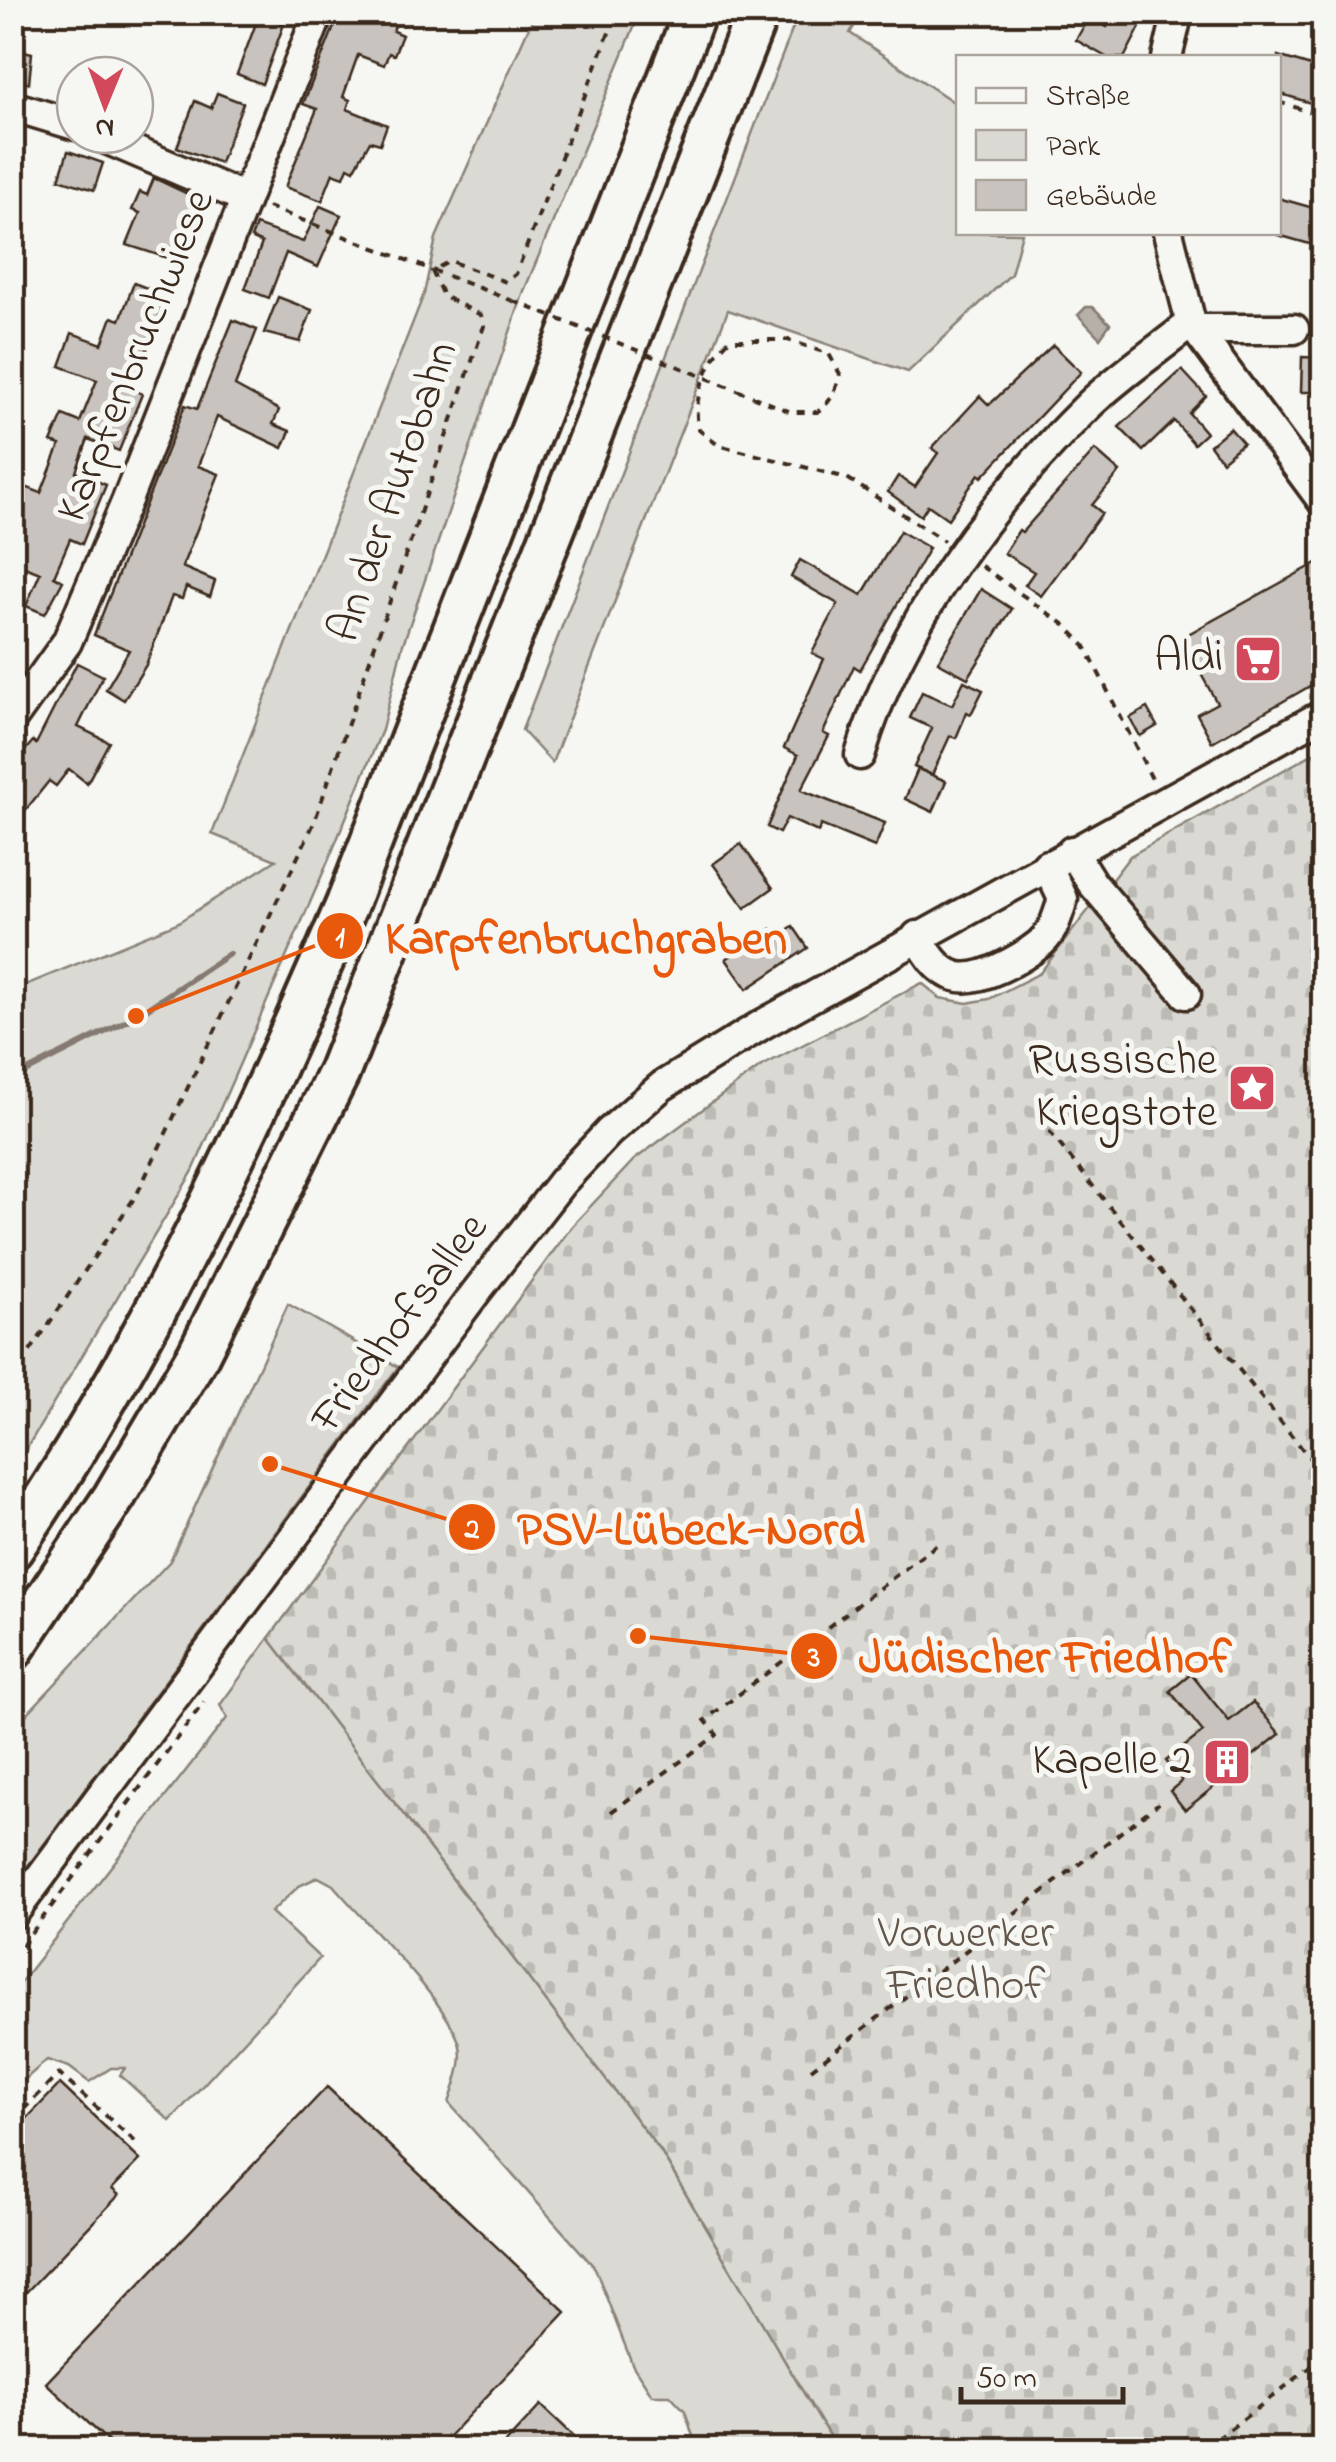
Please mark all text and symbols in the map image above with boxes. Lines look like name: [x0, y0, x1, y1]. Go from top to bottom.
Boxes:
north arrow: [55, 55, 155, 155]
legend: [956, 55, 1281, 235]
text: Straße: [1046, 76, 1131, 120]
text: N: [95, 106, 114, 147]
text: Park: [1046, 126, 1101, 170]
text: Gebäude: [1046, 176, 1157, 220]
street label: Karpfenbruchwiese: [40, 179, 234, 532]
street label: An der Autobahn: [313, 333, 477, 651]
place label: Aldi: [1154, 626, 1223, 692]
supermarket icon: Aldi: [1232, 633, 1284, 685]
callout: Karpfenbruchgraben: [315, 897, 807, 975]
text: Karpfenbruchgraben: [385, 906, 787, 978]
text: 1: [335, 918, 345, 962]
place label: Russische Kriegstote: [1028, 1029, 1218, 1148]
place icon: Russische Kriegstote: [1226, 1062, 1278, 1114]
street label: Friedhofsallee: [295, 1199, 507, 1449]
callout: PSV-Lübeck-Nord: [447, 1488, 884, 1566]
text: PSV-Lübeck-Nord: [517, 1497, 865, 1567]
text: 2: [464, 1509, 480, 1553]
callout: Jüdischer Friedhof: [789, 1617, 1252, 1695]
text: Jüdischer Friedhof: [859, 1625, 1233, 1695]
text: 3: [807, 1637, 820, 1681]
place label: Kapelle 2: [1032, 1729, 1192, 1795]
building icon: Kapelle 2: [1201, 1736, 1253, 1788]
park label: Vorwerker Friedhof: [877, 1902, 1054, 2020]
scale bar: [961, 2342, 1124, 2404]
text: 50 m: [976, 2358, 1037, 2402]

